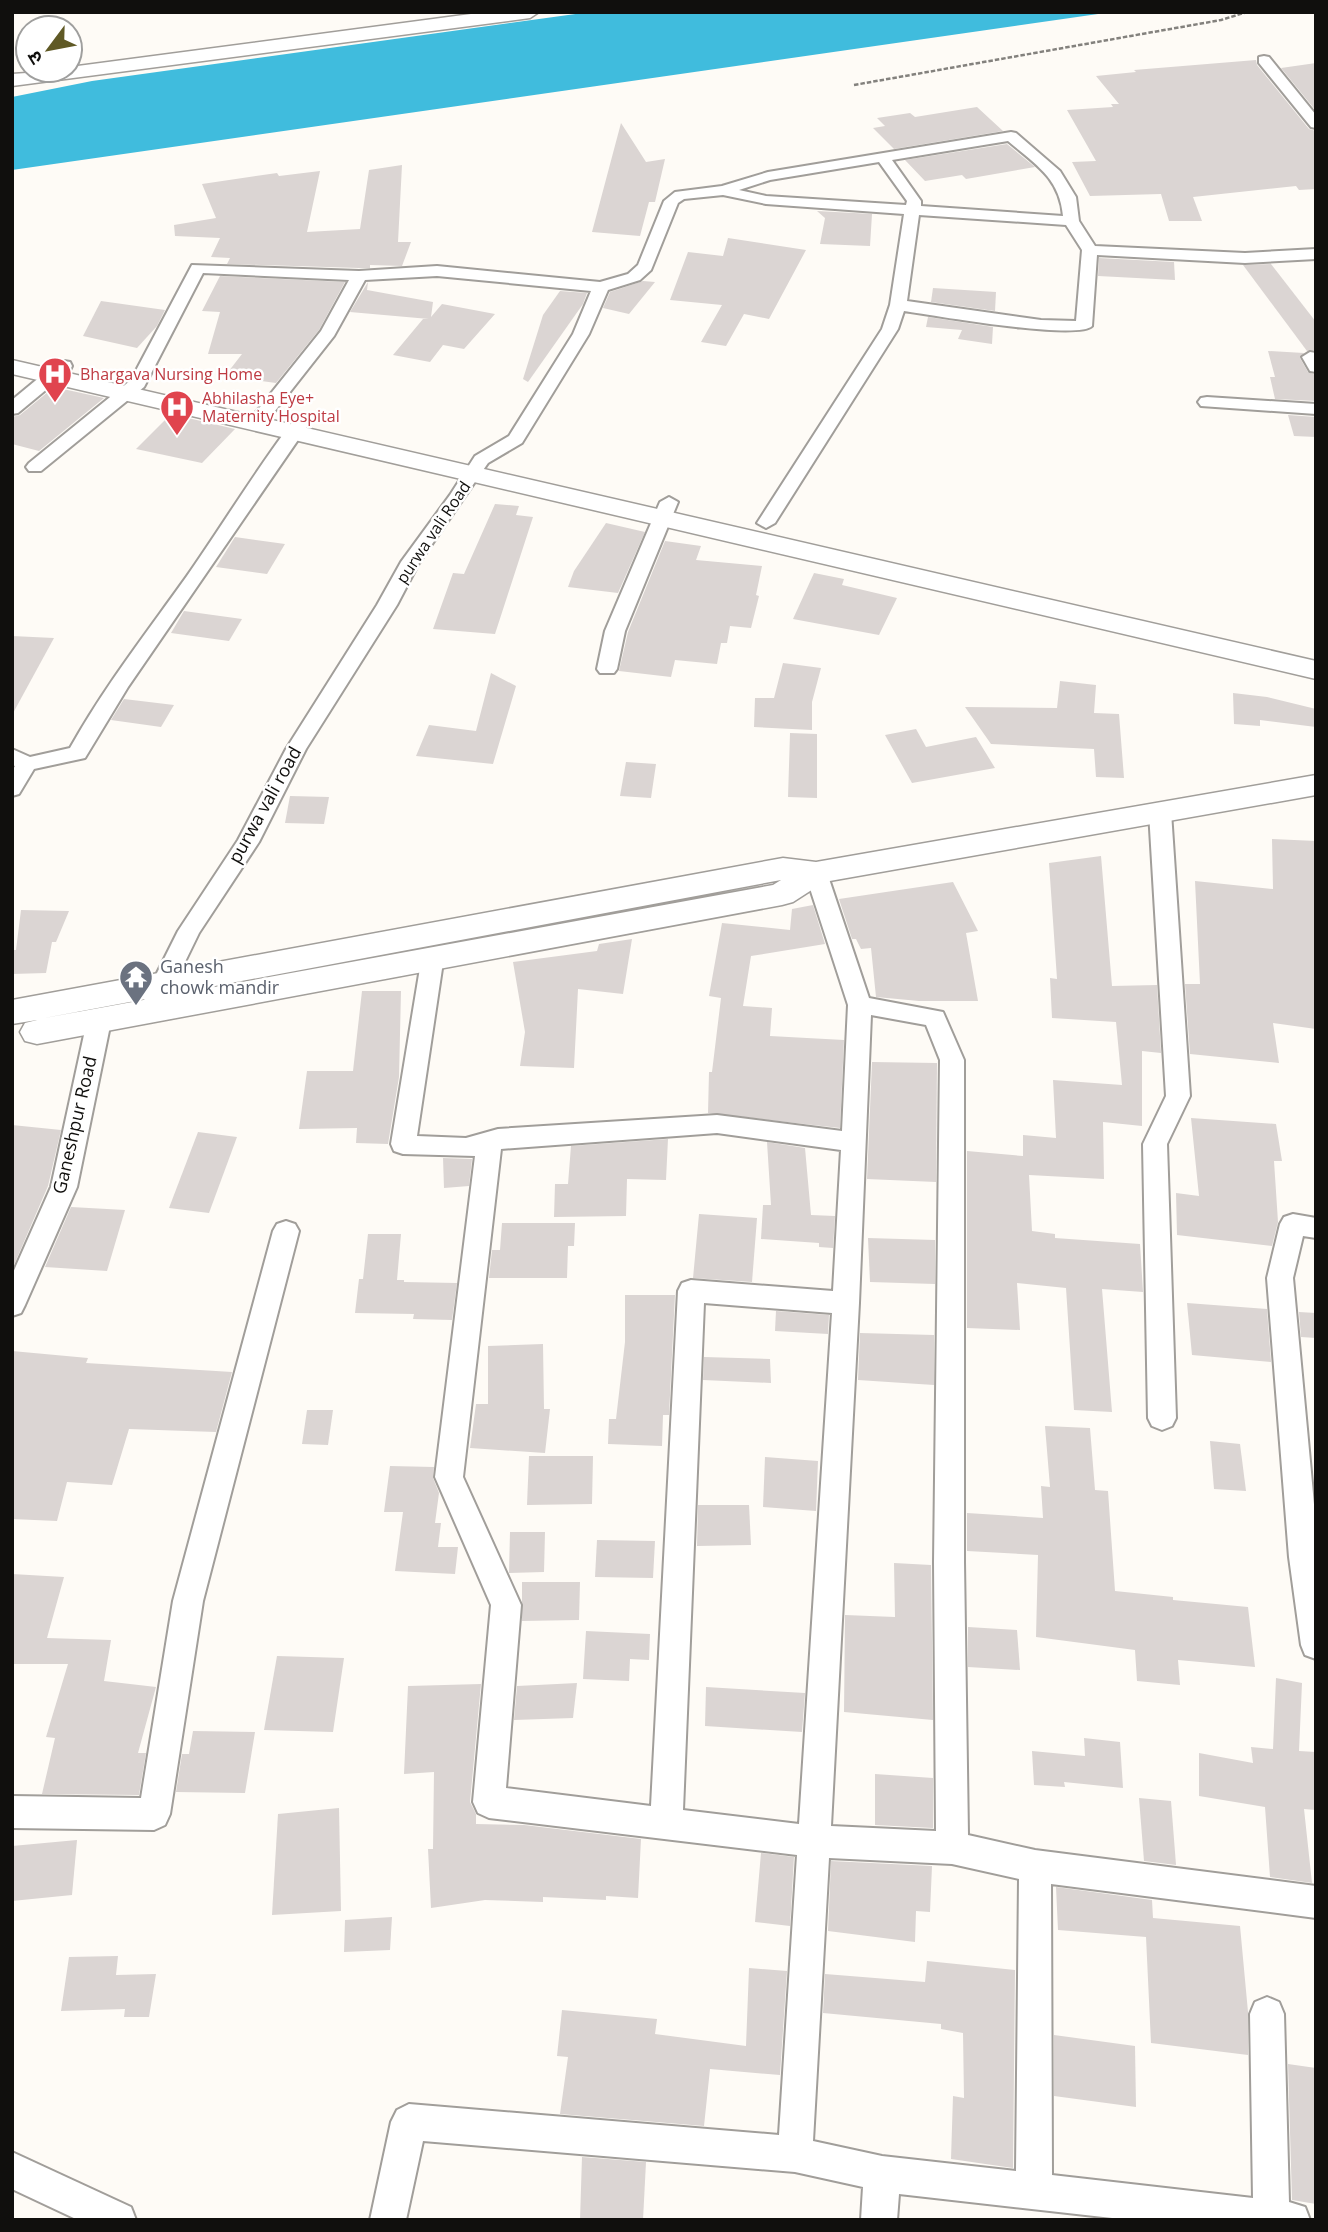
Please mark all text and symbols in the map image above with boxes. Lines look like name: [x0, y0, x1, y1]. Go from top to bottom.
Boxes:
north arrow: [14, 14, 84, 84]
text: उ: [20, 46, 49, 70]
hospital icon: Bhargava Nursing Home: [36, 355, 74, 404]
place label: Bhargava Nursing Home: [80, 363, 262, 385]
place label: Abhilasha Eye+ Maternity Hospital: [202, 387, 340, 427]
hospital icon: Abhilasha Eye+ Maternity Hospital: [158, 388, 196, 437]
street label: purwa vali Road: [391, 477, 475, 587]
street label: purwa vali road: [222, 742, 306, 867]
place label: Ganesh chowk mandir: [160, 954, 280, 999]
temple icon: Ganesh chowk mandir: [117, 958, 155, 1007]
street label: Ganeshpur Road: [46, 1053, 102, 1196]

